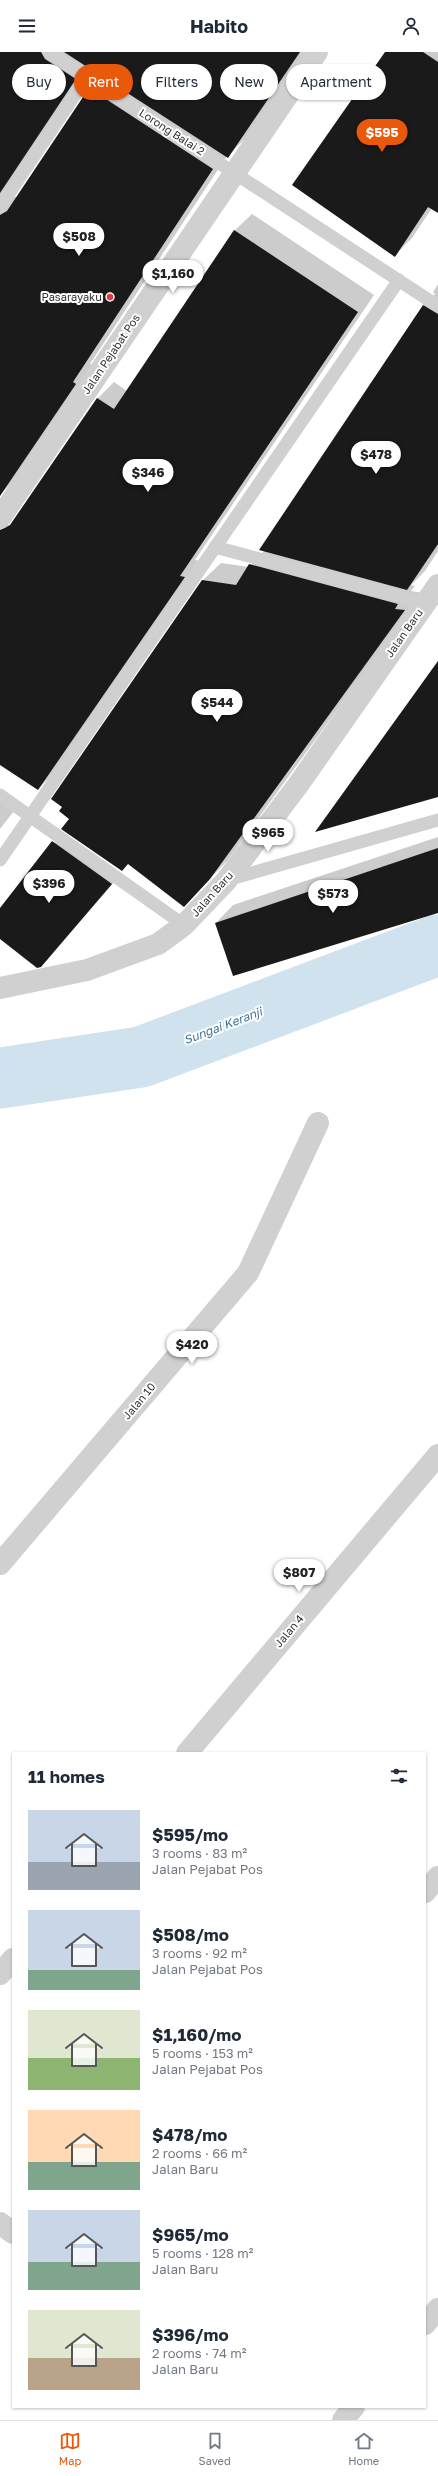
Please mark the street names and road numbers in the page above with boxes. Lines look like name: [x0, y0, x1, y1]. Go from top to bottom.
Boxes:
street label: Lorong Balai 2: [137, 106, 207, 158]
street label: Jalan Pejabat Pos: [79, 311, 142, 396]
street label: Jalan Baru: [382, 606, 425, 659]
street label: Jalan Baru: [188, 868, 235, 919]
street label: Jalan 10: [120, 1380, 158, 1422]
street label: Jalan 4: [271, 1612, 306, 1650]

